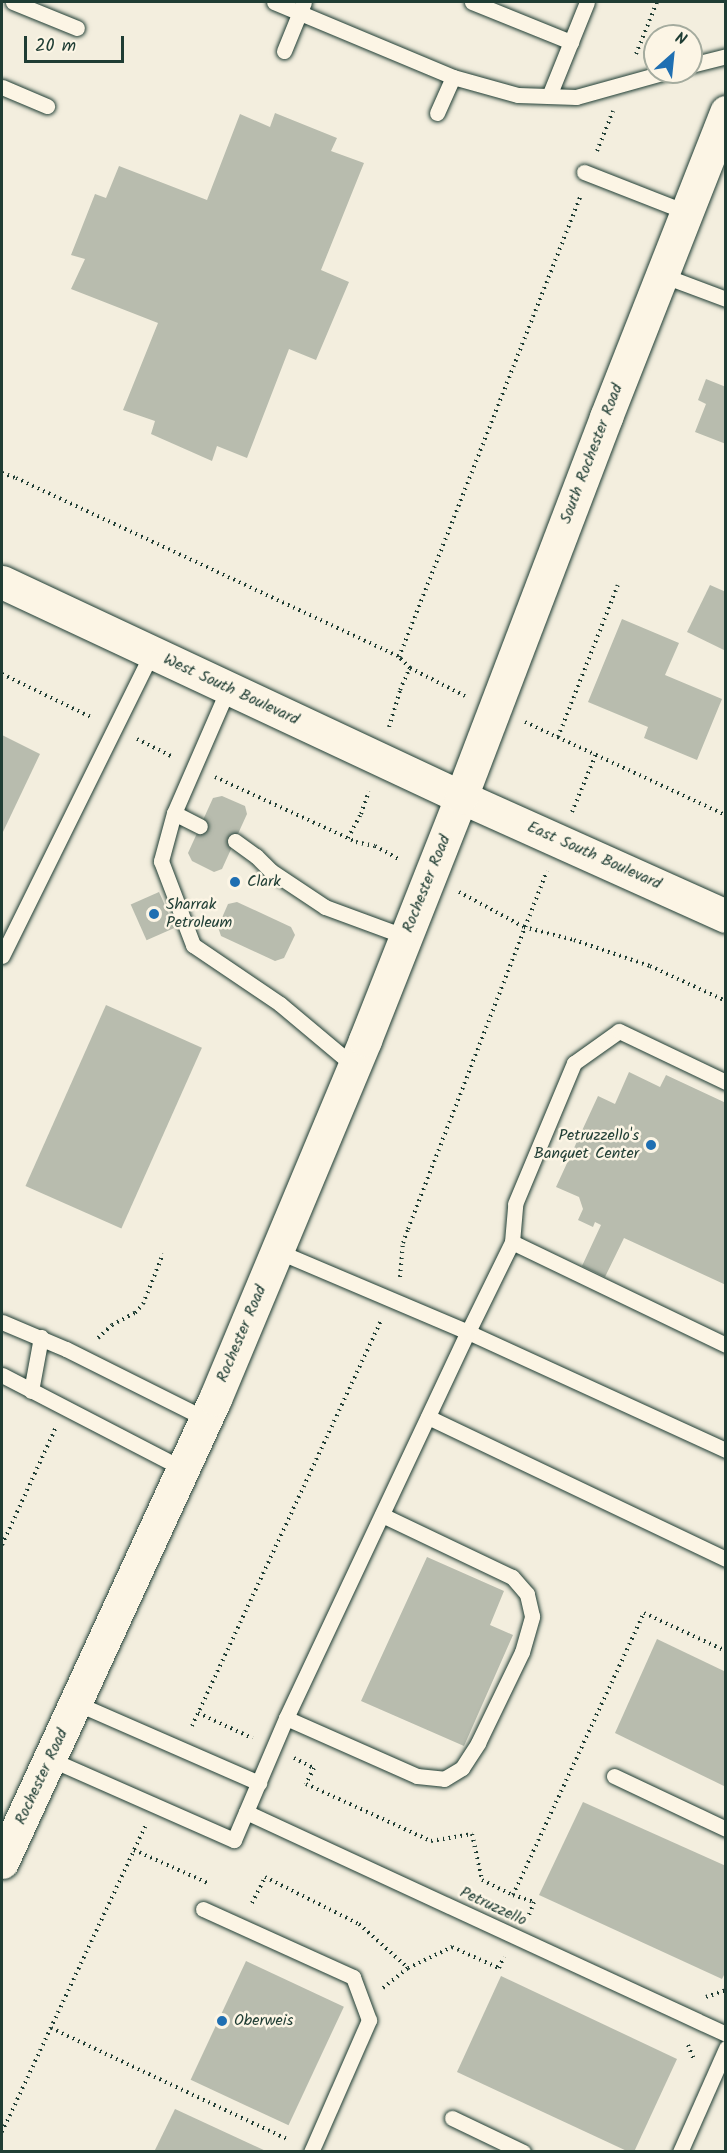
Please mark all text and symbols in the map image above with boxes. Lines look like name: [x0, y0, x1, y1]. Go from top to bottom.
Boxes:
scale bar: [27, 24, 128, 62]
north arrow: [643, 24, 703, 84]
text: N: [670, 26, 691, 53]
text: 20 m: [35, 32, 76, 61]
street label: South Rochester Road: [556, 381, 628, 527]
street label: West South Boulevard: [160, 650, 302, 730]
street label: East South Boulevard: [524, 818, 664, 894]
street label: Rochester Road: [399, 832, 455, 936]
place label: Clark: [247, 872, 281, 892]
marker: Clark: [228, 875, 242, 889]
place label: Sharrak Petroleum: [166, 895, 232, 933]
marker: Sharrak Petroleum: [147, 907, 161, 921]
place label: Petruzzello's Banquet Center: [534, 1126, 639, 1164]
marker: Petruzzello's Banquet Center: [644, 1138, 658, 1152]
street label: Rochester Road: [213, 1283, 271, 1385]
street label: Rochester Road: [11, 1726, 73, 1828]
street label: Petruzzello: [457, 1883, 529, 1931]
place label: Oberweis: [234, 2011, 293, 2031]
marker: Oberweis: [215, 2014, 229, 2028]

